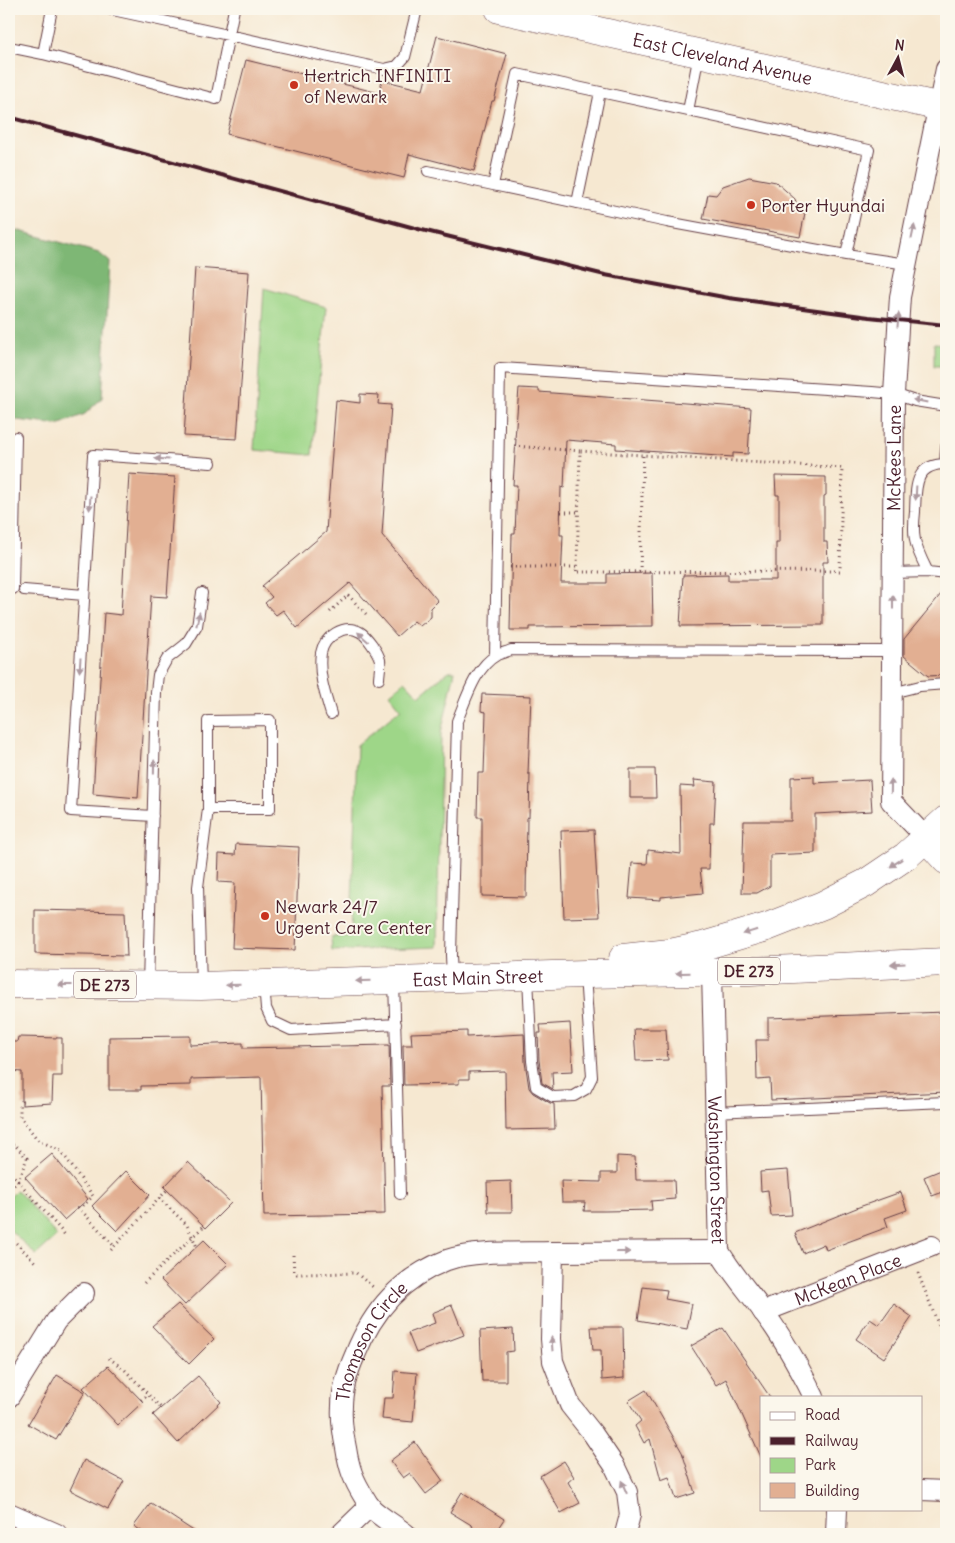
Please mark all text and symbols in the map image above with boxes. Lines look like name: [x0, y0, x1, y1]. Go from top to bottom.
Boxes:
street label: East Cleveland Avenue: [631, 27, 815, 90]
north arrow: [872, 32, 922, 82]
text: N: [894, 36, 905, 55]
place label: Hertrich INFINITI of Newark: [304, 64, 451, 108]
marker: Hertrich INFINITI of Newark: [288, 79, 300, 91]
place label: Porter Hyundai: [761, 194, 885, 217]
marker: Porter Hyundai: [745, 199, 757, 211]
one-way arrow: [910, 223, 918, 239]
one-way arrow: [895, 312, 903, 328]
one-way arrow: [912, 397, 928, 405]
street label: McKees Lane: [882, 405, 905, 511]
one-way arrow: [154, 455, 170, 463]
one-way arrow: [911, 485, 919, 501]
one-way arrow: [86, 496, 94, 512]
one-way arrow: [889, 594, 897, 610]
one-way arrow: [194, 612, 202, 627]
one-way arrow: [357, 631, 369, 642]
one-way arrow: [76, 658, 84, 674]
one-way arrow: [150, 759, 158, 775]
one-way arrow: [888, 777, 896, 793]
one-way arrow: [889, 858, 903, 868]
place label: Newark 24/7 Urgent Care Center: [275, 895, 432, 939]
marker: Newark 24/7 Urgent Care Center: [259, 910, 271, 922]
one-way arrow: [742, 929, 757, 937]
road number: DE 273: [718, 958, 780, 984]
one-way arrow: [889, 961, 905, 969]
street label: East Main Street: [412, 964, 544, 991]
one-way arrow: [674, 969, 690, 977]
road number: DE 273: [74, 972, 136, 998]
one-way arrow: [354, 977, 370, 985]
one-way arrow: [57, 981, 73, 989]
one-way arrow: [224, 981, 240, 989]
street label: Washington Street: [704, 1096, 730, 1244]
one-way arrow: [616, 1248, 632, 1256]
street label: McKean Place: [791, 1248, 904, 1310]
street label: Thompson Circle: [331, 1276, 412, 1402]
one-way arrow: [547, 1336, 555, 1352]
legend: [760, 1396, 922, 1510]
text: Road: [805, 1405, 840, 1424]
text: Railway: [805, 1431, 859, 1450]
text: Park: [805, 1455, 836, 1474]
one-way arrow: [619, 1480, 627, 1494]
text: Building: [805, 1481, 860, 1500]

